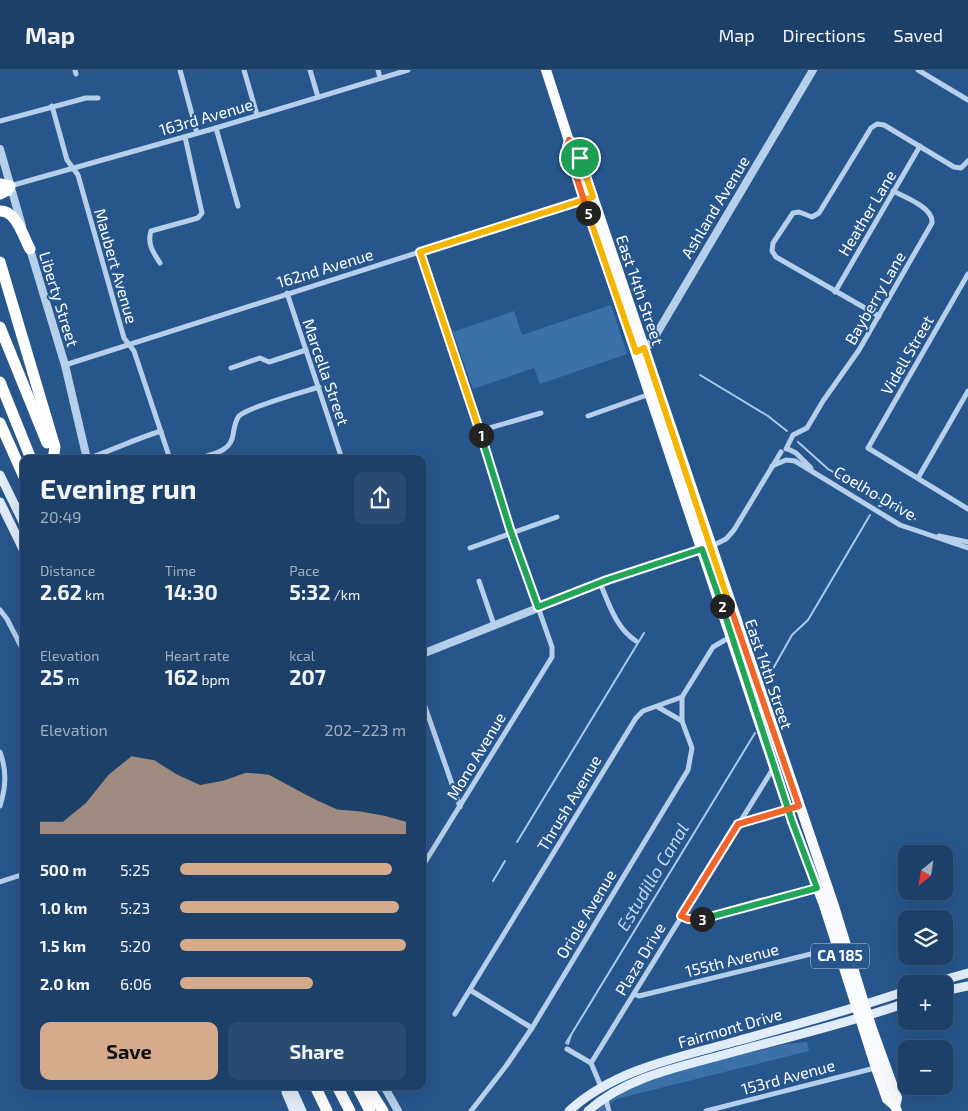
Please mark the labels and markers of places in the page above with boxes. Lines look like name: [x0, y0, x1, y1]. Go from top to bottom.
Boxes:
pin: [559, 137, 601, 179]
pin: 5: [576, 200, 600, 226]
pin: 1: [468, 422, 494, 448]
pin: 2: [710, 594, 734, 618]
pin: 3: [690, 906, 714, 932]

